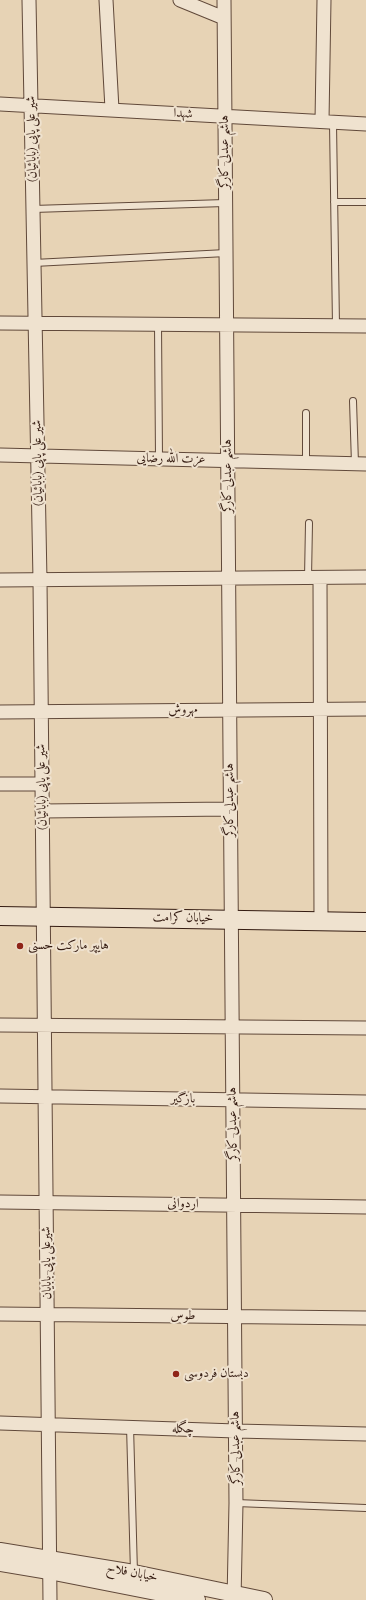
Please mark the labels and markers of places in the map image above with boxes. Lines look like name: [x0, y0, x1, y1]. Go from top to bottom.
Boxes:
place label: هایپر مارکت حسنی: [28, 938, 109, 954]
marker: هایپر مارکت حسنی: [15, 941, 25, 951]
place label: دبستان فردوسی: [184, 1366, 249, 1382]
marker: دبستان فردوسی: [171, 1369, 181, 1379]

